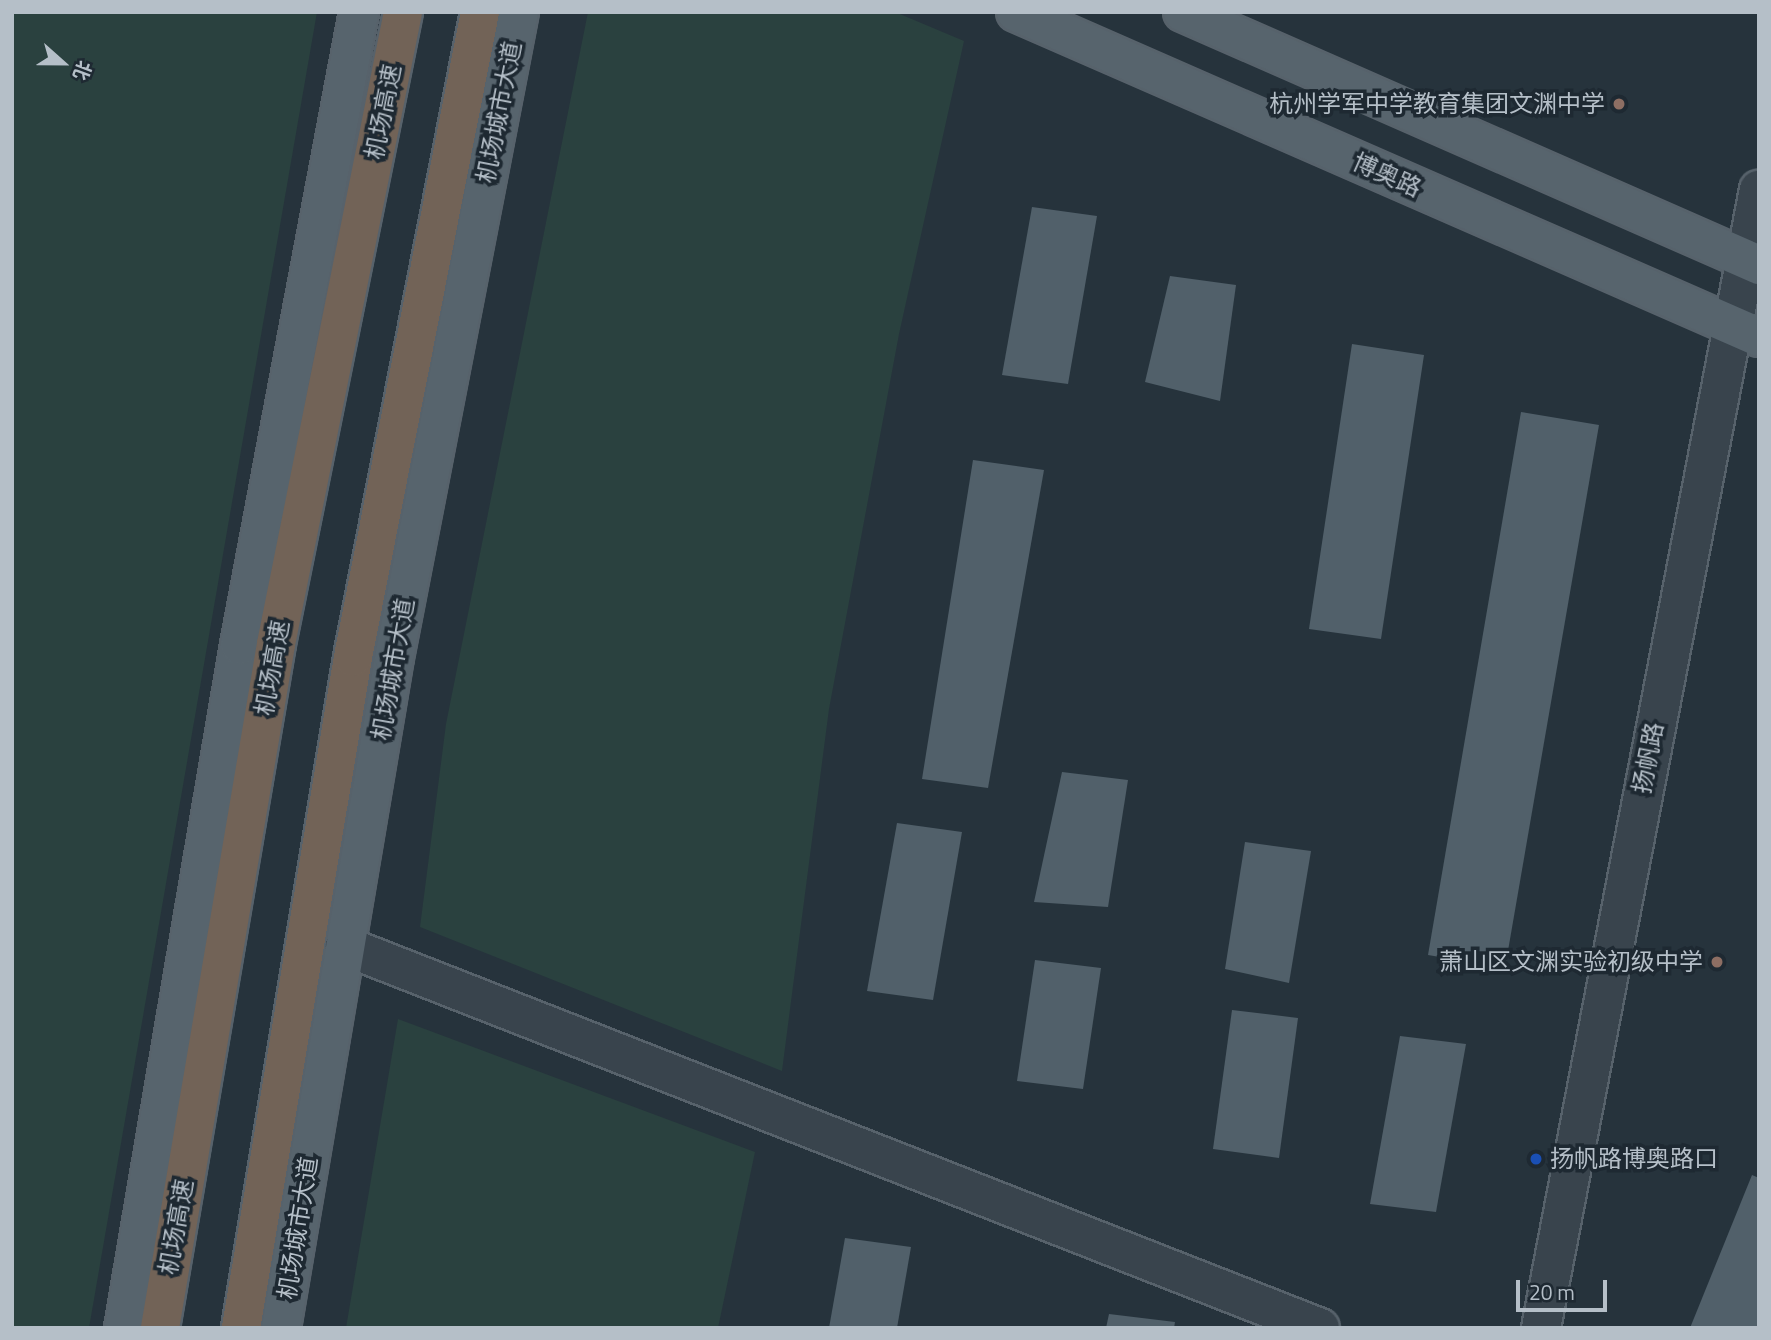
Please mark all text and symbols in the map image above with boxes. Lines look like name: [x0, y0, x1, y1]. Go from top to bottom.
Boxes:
north arrow: [28, 28, 98, 98]
street label: 机场城市大道: [471, 39, 527, 185]
text: 北: [66, 57, 100, 85]
street label: 机场高速: [360, 62, 406, 162]
place label: 杭州学军中学教育集团文渊中学: [1269, 90, 1605, 118]
marker: 杭州学军中学教育集团文渊中学: [1611, 96, 1627, 112]
street label: 博奥路: [1348, 147, 1426, 203]
street label: 机场城市大道: [366, 596, 420, 742]
street label: 机场高速: [249, 618, 295, 718]
street label: 扬帆路: [1627, 720, 1669, 796]
place label: 萧山区文渊实验初级中学: [1439, 948, 1703, 976]
marker: 萧山区文渊实验初级中学: [1709, 954, 1725, 970]
place label: 扬帆路博奥路口: [1550, 1145, 1718, 1173]
marker: 扬帆路博奥路口: [1528, 1151, 1544, 1167]
street label: 机场城市大道: [273, 1155, 323, 1301]
street label: 机场高速: [153, 1177, 199, 1277]
scale bar: [1519, 1266, 1610, 1310]
text: 20 m: [1529, 1276, 1575, 1308]

